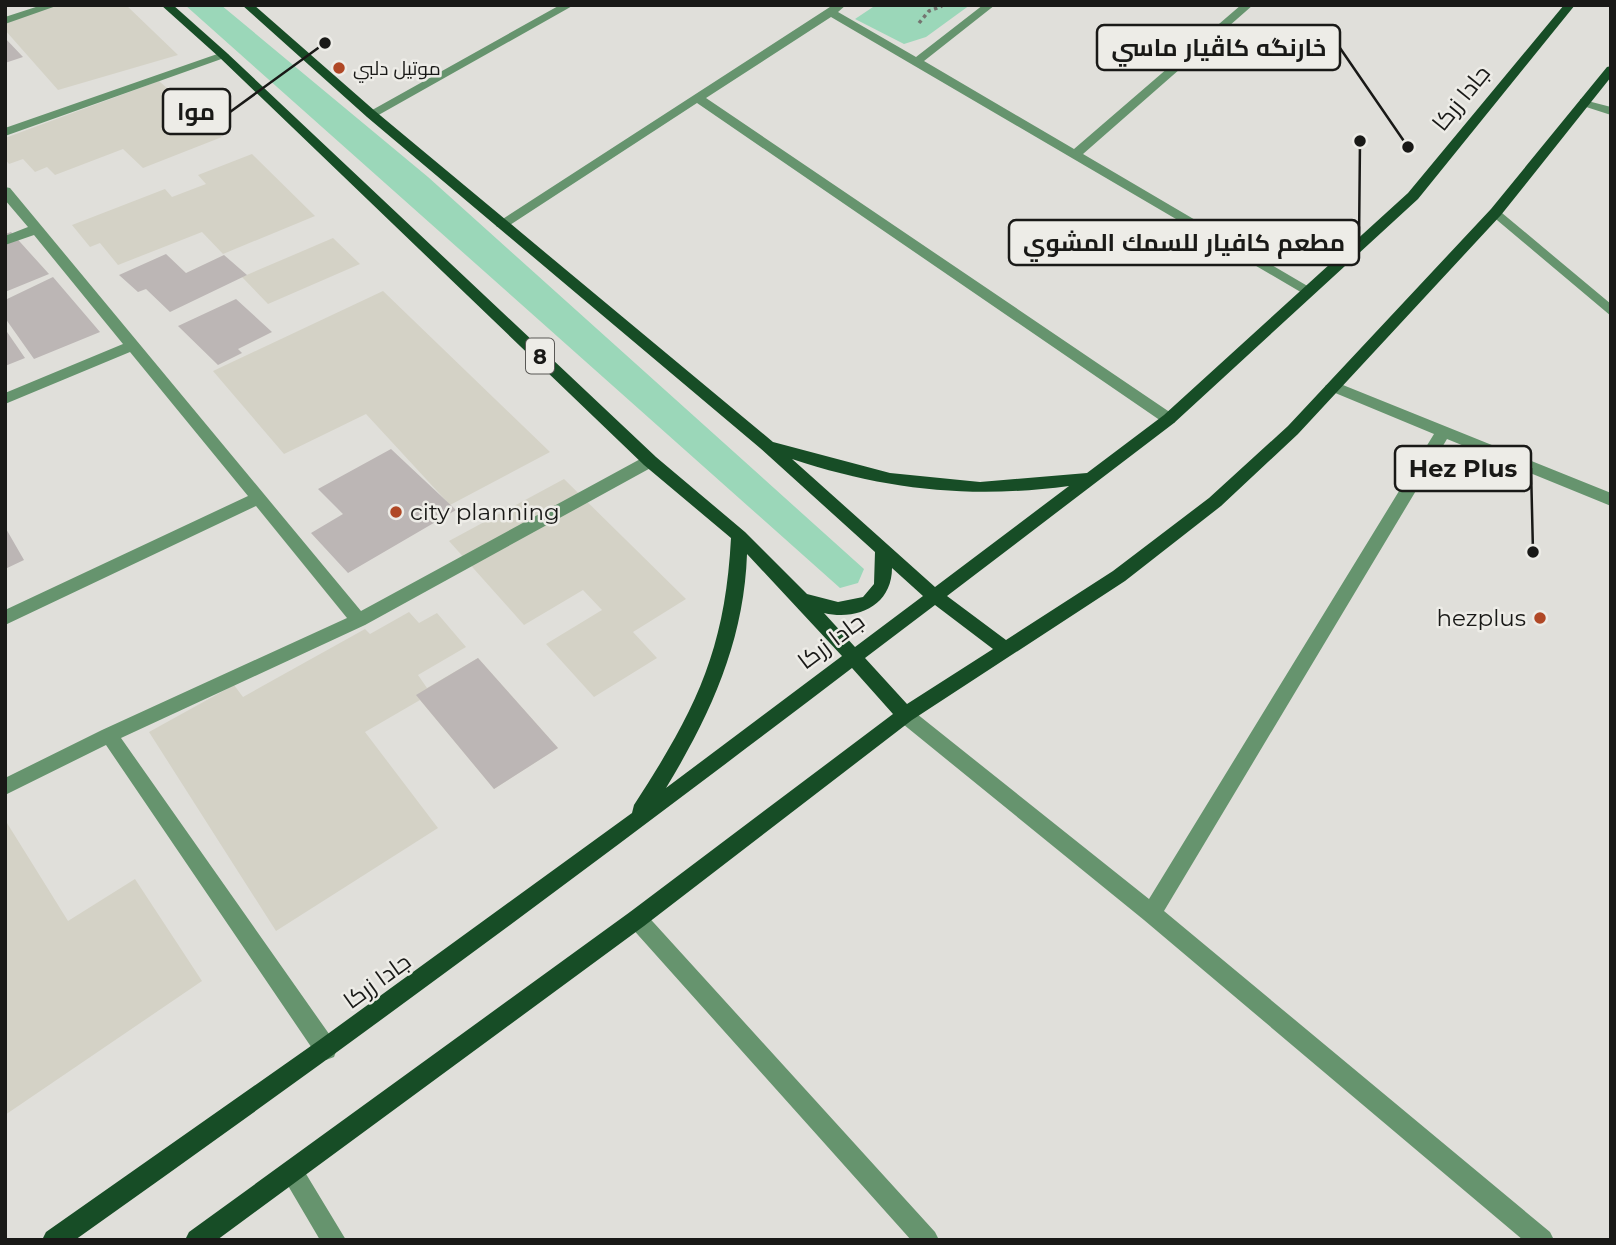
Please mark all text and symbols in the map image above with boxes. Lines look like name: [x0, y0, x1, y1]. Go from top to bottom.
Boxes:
callout: خارنگه كاڤيار ماسي: [1097, 25, 1340, 70]
text: خارنگه كاڤيار ماسي: [1112, 33, 1326, 67]
place label: موتيل دلبي: [353, 57, 441, 83]
marker: موتيل دلبي: [331, 60, 347, 76]
street label: جادا زرکا: [1426, 60, 1496, 136]
callout: موا: [163, 89, 230, 134]
text: موا: [177, 97, 215, 126]
callout: مطعم كافيار للسمك المشوي: [1009, 220, 1359, 265]
text: مطعم كافيار للسمك المشوي: [1023, 228, 1345, 262]
road number: 8: [526, 338, 554, 374]
callout: Hez Plus: [1395, 446, 1531, 491]
text: Hez Plus: [1409, 454, 1517, 483]
place label: city planning: [410, 498, 560, 526]
marker: city planning: [388, 504, 404, 520]
place label: hezplus: [1436, 604, 1526, 632]
street label: جادا زرکا: [792, 607, 870, 675]
marker: hezplus: [1532, 610, 1548, 626]
street label: جادا زرکا: [338, 947, 416, 1015]

